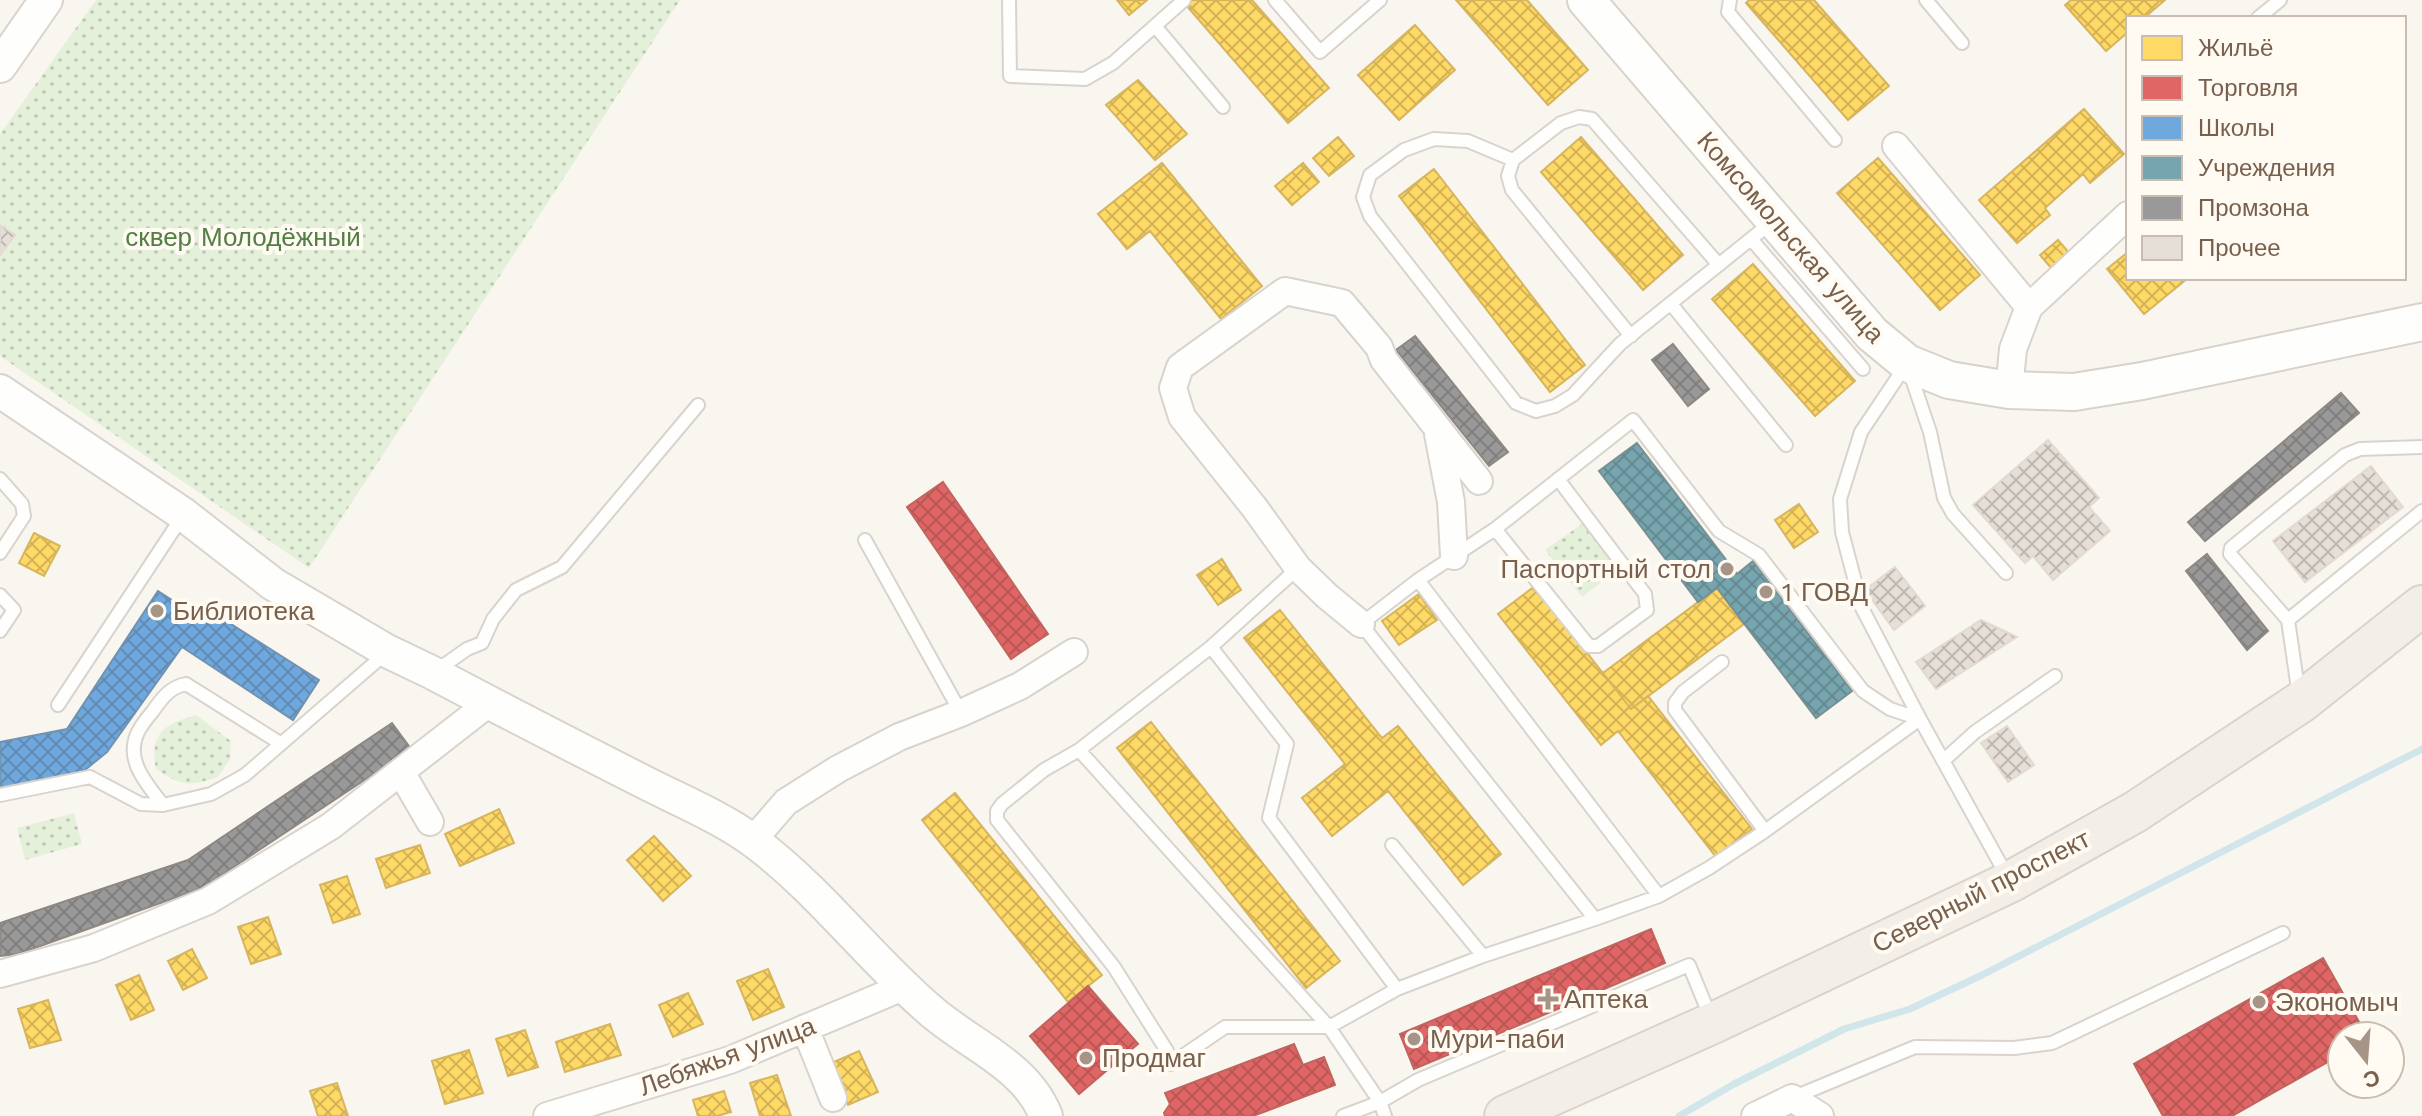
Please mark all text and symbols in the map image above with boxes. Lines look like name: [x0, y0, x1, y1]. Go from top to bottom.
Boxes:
legend: [2126, 16, 2406, 280]
text: Жильё: [2198, 34, 2273, 62]
text: Торговля: [2198, 74, 2298, 102]
text: Школы: [2198, 114, 2275, 142]
street label: Комсомольская улица: [1691, 125, 1891, 349]
text: Учреждения: [2198, 154, 2335, 182]
text: Промзона: [2198, 194, 2310, 222]
park label: сквер Молодёжный: [125, 222, 361, 252]
text: Прочее: [2198, 234, 2281, 262]
place label: Паспортный стол: [1500, 554, 1711, 584]
marker: Паспортный стол: [1718, 560, 1736, 578]
place label: 1 ГОВД: [1782, 577, 1869, 607]
marker: 1 ГОВД: [1757, 583, 1775, 601]
place label: Библиотека: [173, 596, 315, 626]
marker: Библиотека: [148, 602, 166, 620]
street label: Северный проспект: [1867, 823, 2095, 959]
place label: Аптека: [1564, 984, 1648, 1014]
place label: Экономыч: [2275, 987, 2399, 1017]
marker: Аптека: [1539, 990, 1557, 1008]
marker: Экономыч: [2250, 993, 2268, 1011]
street label: Лебяжья улица: [635, 1010, 820, 1102]
north arrow: [2326, 1020, 2406, 1100]
place label: Мури-паби: [1430, 1024, 1565, 1054]
marker: Мури-паби: [1405, 1030, 1423, 1048]
place label: Продмаг: [1102, 1043, 1206, 1073]
marker: Продмаг: [1077, 1049, 1095, 1067]
text: С: [2360, 1064, 2383, 1093]

